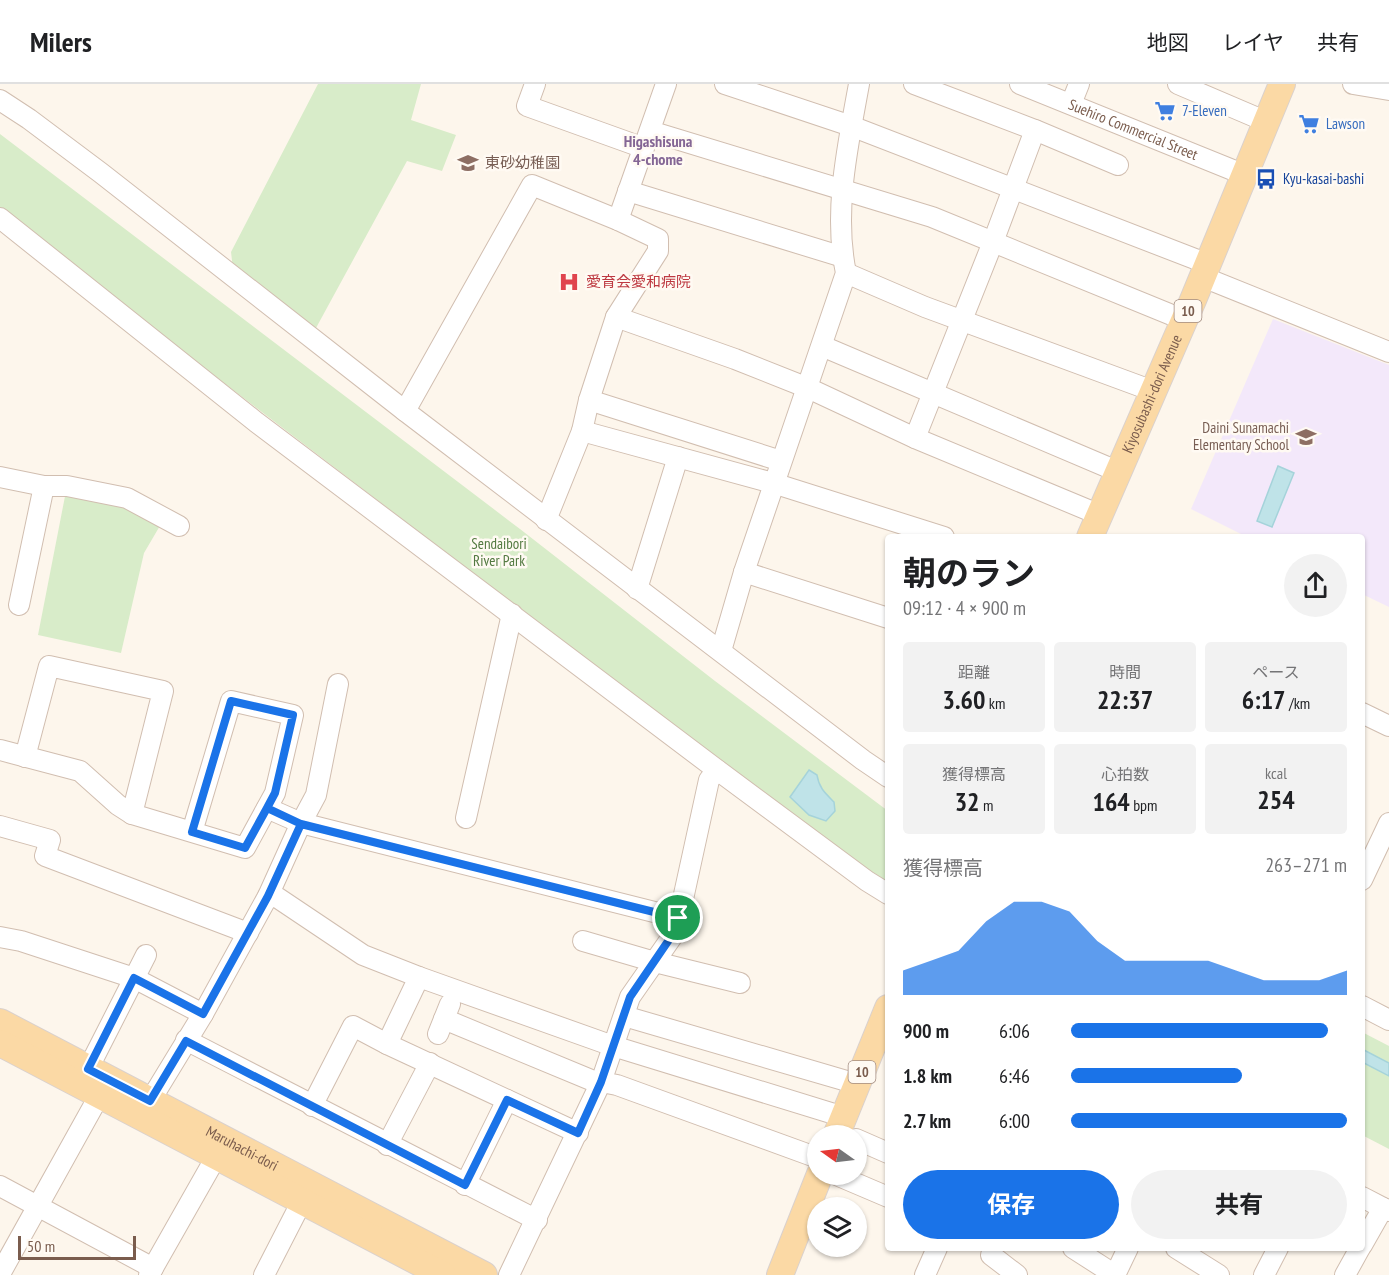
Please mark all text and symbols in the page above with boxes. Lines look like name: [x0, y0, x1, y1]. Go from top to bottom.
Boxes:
text: Milers: [30, 23, 92, 60]
text: 地図: [1147, 29, 1189, 56]
text: レイヤ: [1222, 29, 1284, 56]
text: 共有: [1317, 29, 1359, 56]
street label: Suehiro Commercial Street: [1066, 95, 1201, 164]
supermarket icon: 7-Eleven: [1153, 99, 1177, 123]
place label: 7-Eleven: [1182, 101, 1227, 120]
supermarket icon: Lawson: [1297, 112, 1321, 136]
place label: Lawson: [1326, 114, 1365, 133]
district label: Higashisuna 4-chome: [624, 131, 693, 169]
school or university icon: 東砂幼稚園: [456, 151, 480, 175]
place label: 東砂幼稚園: [485, 153, 560, 172]
bus stop icon: Kyu-kasai-bashi: [1254, 167, 1278, 191]
place label: Kyu-kasai-bashi: [1283, 169, 1364, 188]
hospital icon: 愛育会愛和病院: [557, 270, 581, 294]
place label: 愛育会愛和病院: [586, 272, 691, 291]
road number: 10: [1174, 300, 1202, 322]
street label: Kiyosubashi-dori Avenue: [1118, 332, 1186, 456]
place label: Daini Sunamachi Elementary School: [1193, 418, 1290, 454]
school or university icon: Daini Sunamachi Elementary School: [1294, 425, 1318, 449]
park label: Sendaibori River Park: [471, 534, 527, 570]
text: 朝のラン: [903, 551, 1035, 594]
button: share: [1284, 554, 1347, 617]
text: 09:12 · 4 × 900 m: [903, 595, 1026, 621]
text: 距離: [958, 662, 990, 682]
text: 時間: [1109, 662, 1141, 682]
text: ペース: [1252, 662, 1300, 682]
text: 3.60: [943, 683, 985, 716]
text: 22:37: [1097, 683, 1153, 716]
text: 6:17: [1242, 683, 1286, 716]
text: km: [985, 693, 1005, 713]
text: /km: [1286, 693, 1310, 713]
text: kcal: [1265, 763, 1287, 783]
text: 獲得標高: [942, 764, 1006, 784]
text: 心拍数: [1101, 764, 1149, 784]
text: 254: [1257, 783, 1295, 816]
text: 32: [955, 785, 980, 818]
text: 164: [1092, 785, 1130, 818]
text: m: [980, 795, 993, 815]
text: bpm: [1130, 795, 1158, 815]
text: 263–271 m: [1265, 852, 1347, 878]
text: 獲得標高: [903, 855, 983, 881]
pin: [652, 892, 703, 943]
icon: arrive: [661, 901, 694, 934]
text: 900 m: [903, 1018, 949, 1044]
text: 6:06: [999, 1018, 1030, 1044]
road number: 10: [848, 1061, 876, 1083]
text: 1.8 km: [903, 1063, 952, 1089]
text: 6:46: [999, 1063, 1030, 1089]
text: 2.7 km: [903, 1108, 951, 1134]
text: 6:00: [999, 1108, 1030, 1134]
street label: Maruhachi-dori: [203, 1121, 281, 1175]
north arrow: [807, 1125, 867, 1185]
map controls: [807, 1125, 867, 1257]
button: 保存: [903, 1170, 1119, 1239]
button: 共有: [1131, 1170, 1347, 1239]
button: layers: [807, 1197, 867, 1257]
scale bar: [18, 1233, 136, 1260]
text: 50 m: [27, 1236, 55, 1256]

